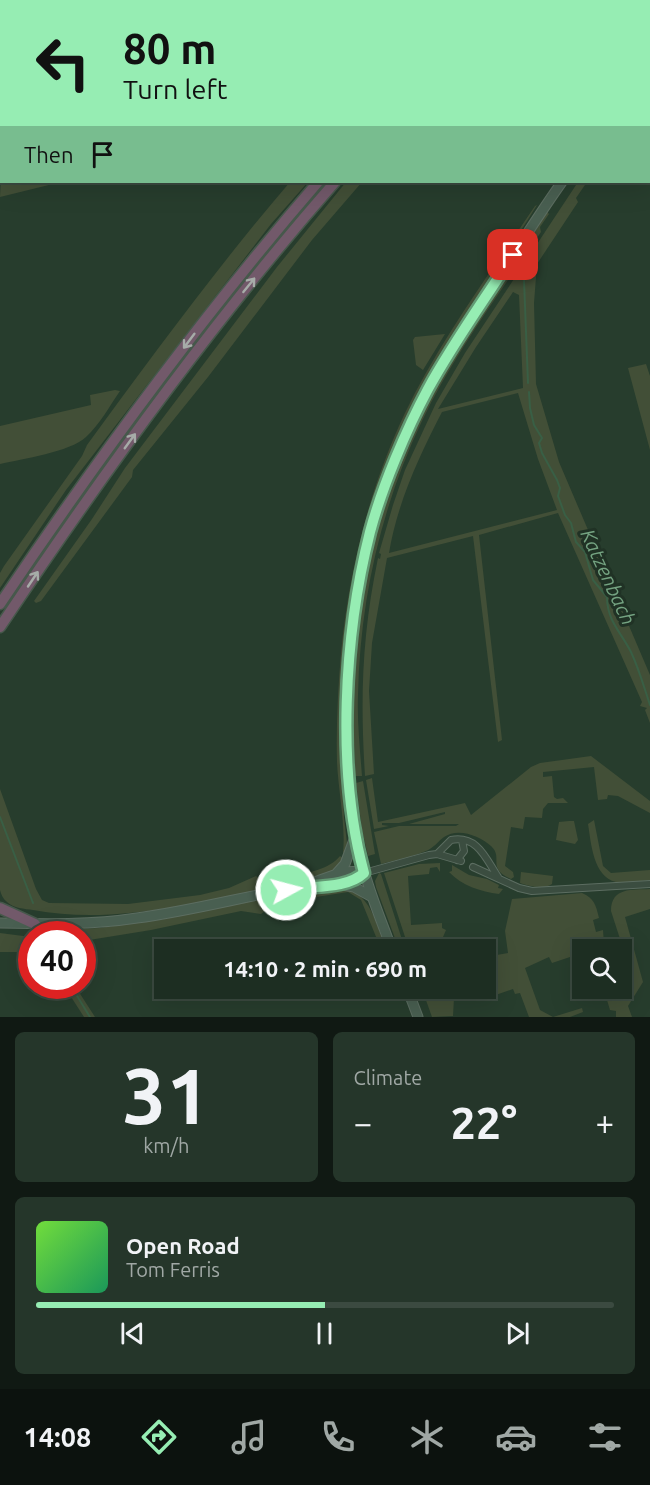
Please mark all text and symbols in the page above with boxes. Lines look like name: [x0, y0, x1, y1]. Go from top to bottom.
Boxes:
icon: left: [24, 24, 102, 102]
text: 80 m: [123, 25, 217, 72]
text: Turn left: [123, 74, 227, 104]
icon: arrive: [86, 138, 119, 171]
text: Then: [24, 142, 74, 167]
pin: [487, 229, 538, 280]
icon: arrive: [496, 238, 529, 271]
one-way arrow: [242, 278, 255, 294]
one-way arrow: [183, 333, 196, 349]
one-way arrow: [124, 433, 137, 449]
water label: Katzenbach: [576, 525, 641, 628]
one-way arrow: [27, 571, 39, 587]
position arrow: [254, 858, 318, 922]
speed limit sign: 40: [18, 921, 96, 999]
map controls: [572, 939, 632, 999]
button: search: [572, 939, 632, 999]
text: 14:10 · 2 min · 690 m: [223, 956, 427, 981]
text: 31: [122, 1051, 210, 1139]
text: Climate: [354, 1066, 422, 1089]
text: 22°: [450, 1097, 517, 1148]
text: −: [354, 1104, 372, 1141]
text: +: [595, 1104, 614, 1141]
text: km/h: [143, 1134, 189, 1157]
text: Open Road: [126, 1233, 240, 1258]
text: Tom Ferris: [126, 1258, 220, 1281]
icon: previous: [116, 1317, 149, 1350]
icon: pause: [308, 1317, 341, 1350]
icon: next: [501, 1317, 534, 1350]
icon: directions: [138, 1416, 180, 1458]
icon: music: [228, 1416, 270, 1458]
icon: phone: [317, 1416, 359, 1458]
icon: climate: [406, 1416, 448, 1458]
icon: car: [495, 1416, 537, 1458]
icon: filters: [584, 1416, 626, 1458]
text: 14:08: [24, 1422, 91, 1452]

